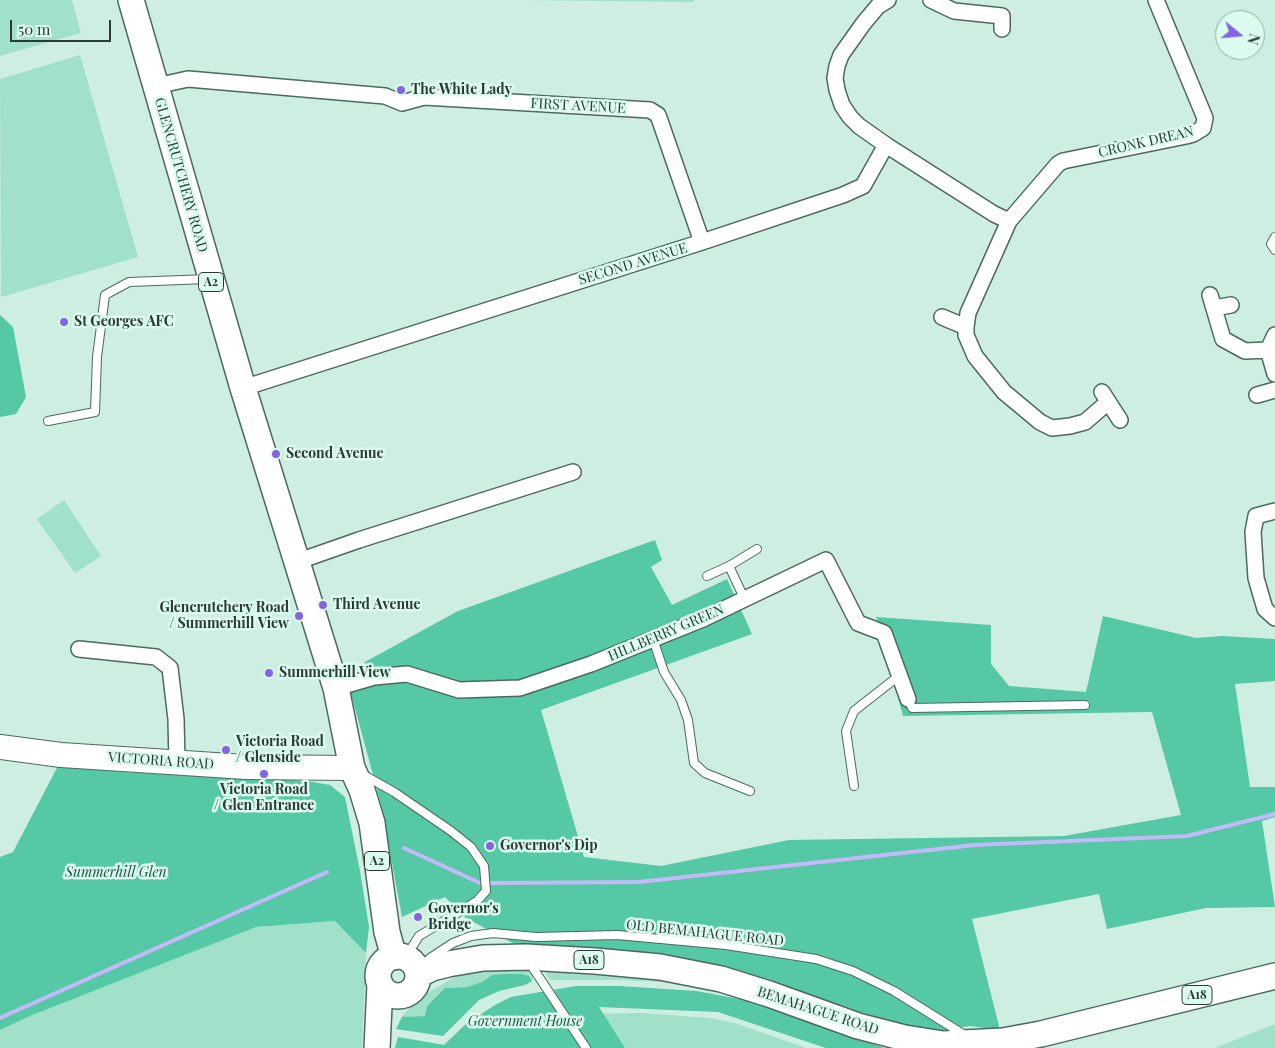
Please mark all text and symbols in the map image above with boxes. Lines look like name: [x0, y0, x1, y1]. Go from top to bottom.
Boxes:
scale bar: [12, 10, 114, 42]
north arrow: [1215, 10, 1265, 60]
text: 50 m: [18, 19, 50, 39]
text: N: [1243, 32, 1264, 47]
place label: The White Lady: [411, 82, 512, 98]
marker: The White Lady: [395, 84, 407, 96]
street label: FIRST AVENUE: [530, 95, 626, 117]
street label: GLENCRUTCHERY ROAD: [151, 96, 211, 254]
street label: CRONK DREAN: [1097, 123, 1195, 161]
street label: SECOND AVENUE: [577, 239, 689, 289]
road number: A2: [198, 272, 224, 292]
place label: St Georges AFC: [74, 314, 174, 330]
marker: St Georges AFC: [58, 316, 70, 328]
place label: Second Avenue: [286, 446, 384, 462]
marker: Second Avenue: [270, 448, 282, 460]
place label: Third Avenue: [333, 597, 421, 613]
marker: Third Avenue: [317, 599, 329, 611]
place label: Glencrutchery Road / Summerhill View: [159, 600, 289, 632]
street label: HILLBERRY GREEN: [606, 601, 726, 665]
marker: Glencrutchery Road / Summerhill View: [293, 610, 305, 622]
place label: Summerhill View: [279, 665, 390, 681]
marker: Summerhill View: [263, 667, 275, 679]
place label: Victoria Road / Glenside: [236, 734, 324, 766]
marker: Victoria Road / Glenside: [220, 744, 232, 756]
street label: VICTORIA ROAD: [108, 749, 214, 773]
marker: Victoria Road / Glen Entrance: [258, 768, 270, 780]
place label: Victoria Road / Glen Entrance: [214, 782, 314, 814]
place label: Governor's Dip: [500, 838, 598, 854]
marker: Governor's Dip: [484, 840, 496, 852]
road number: A2: [364, 851, 390, 870]
park label: Summerhill Glen: [65, 865, 167, 881]
place label: Governor's Bridge: [428, 901, 499, 934]
marker: Governor's Bridge: [412, 911, 424, 923]
street label: OLD BEMAHAGUE ROAD: [625, 916, 785, 950]
road number: A18: [574, 950, 604, 970]
street label: BEMAHAGUE ROAD: [755, 983, 881, 1039]
road number: A18: [1182, 986, 1212, 1004]
park label: Government House: [468, 1014, 582, 1030]

